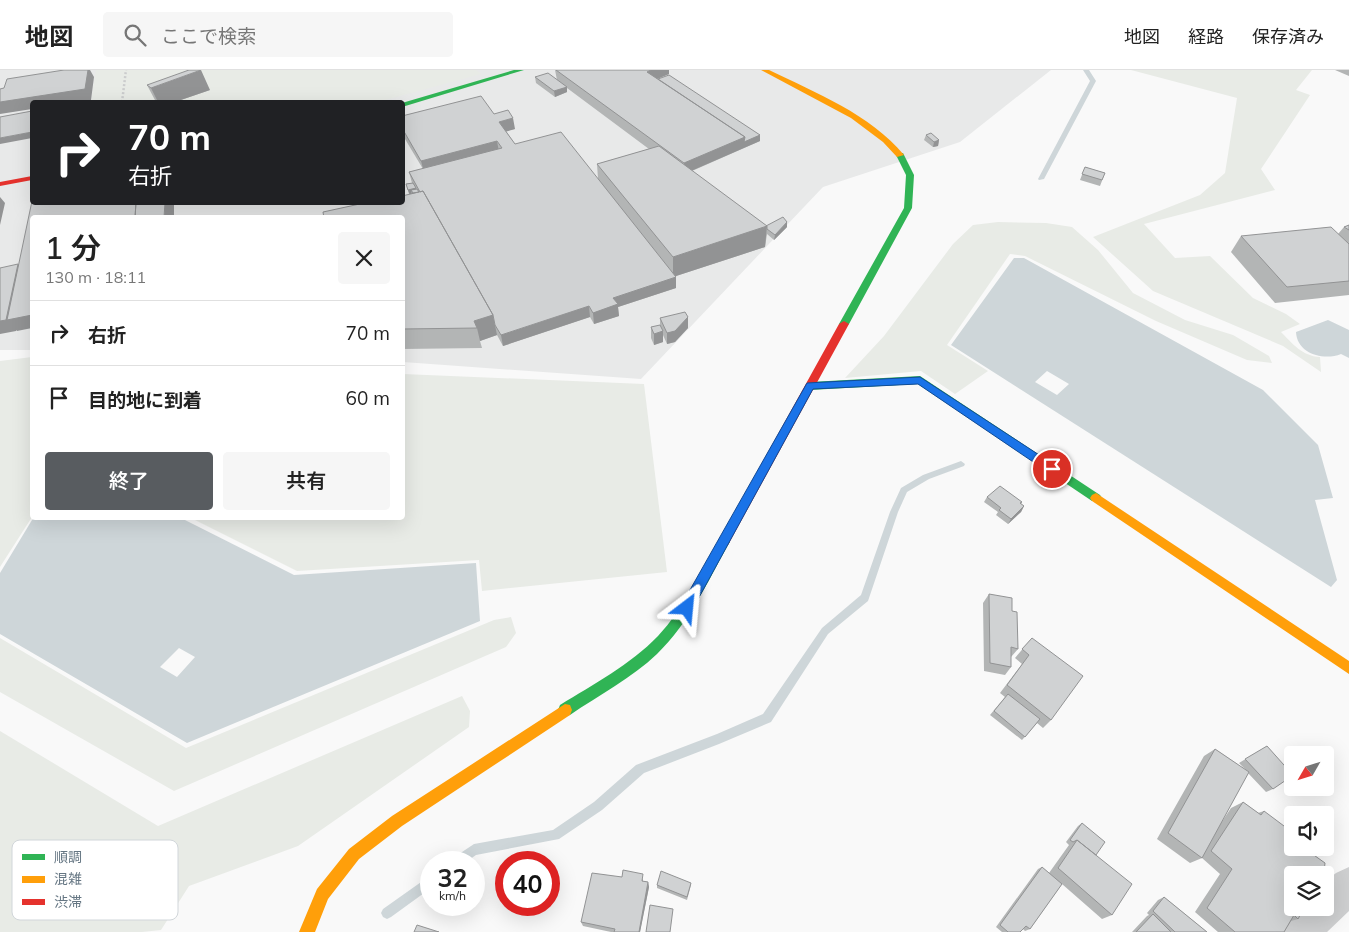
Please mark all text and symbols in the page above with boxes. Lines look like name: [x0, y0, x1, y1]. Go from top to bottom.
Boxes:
search box: [103, 12, 453, 57]
text: 地図: [25, 21, 73, 51]
icon: search: [121, 21, 149, 49]
text: ここで検索: [161, 24, 256, 48]
text: 地図: [1124, 25, 1160, 48]
text: 経路: [1188, 25, 1224, 48]
text: 保存済み: [1252, 25, 1324, 48]
text: 70 m: [128, 115, 211, 159]
icon: right: [45, 120, 110, 185]
text: 右折: [128, 162, 172, 190]
text: 1 分: [45, 229, 101, 267]
button: close: [338, 232, 390, 284]
text: 130 m · 18:11: [45, 267, 146, 287]
icon: right: [45, 319, 73, 347]
text: 70 m: [346, 321, 390, 345]
text: 右折: [88, 323, 126, 347]
icon: arrive: [45, 384, 73, 412]
text: 60 m: [346, 386, 390, 410]
text: 目的地に到着: [88, 388, 202, 412]
pin: [1031, 448, 1073, 490]
button: 終了: [45, 452, 213, 510]
button: 共有: [223, 452, 390, 510]
icon: arrive: [1038, 455, 1066, 483]
position arrow: [660, 581, 712, 633]
north arrow: [1284, 746, 1334, 796]
map controls: [1284, 746, 1334, 916]
button: sound: [1284, 806, 1334, 856]
legend: [12, 840, 178, 920]
text: 順調: [54, 848, 82, 866]
speed limit sign: 40: [495, 851, 560, 916]
text: 32: [437, 862, 468, 893]
button: layers: [1284, 866, 1334, 916]
text: 混雑: [54, 870, 82, 888]
text: km/h: [439, 888, 466, 903]
text: 渋滞: [54, 893, 82, 911]

